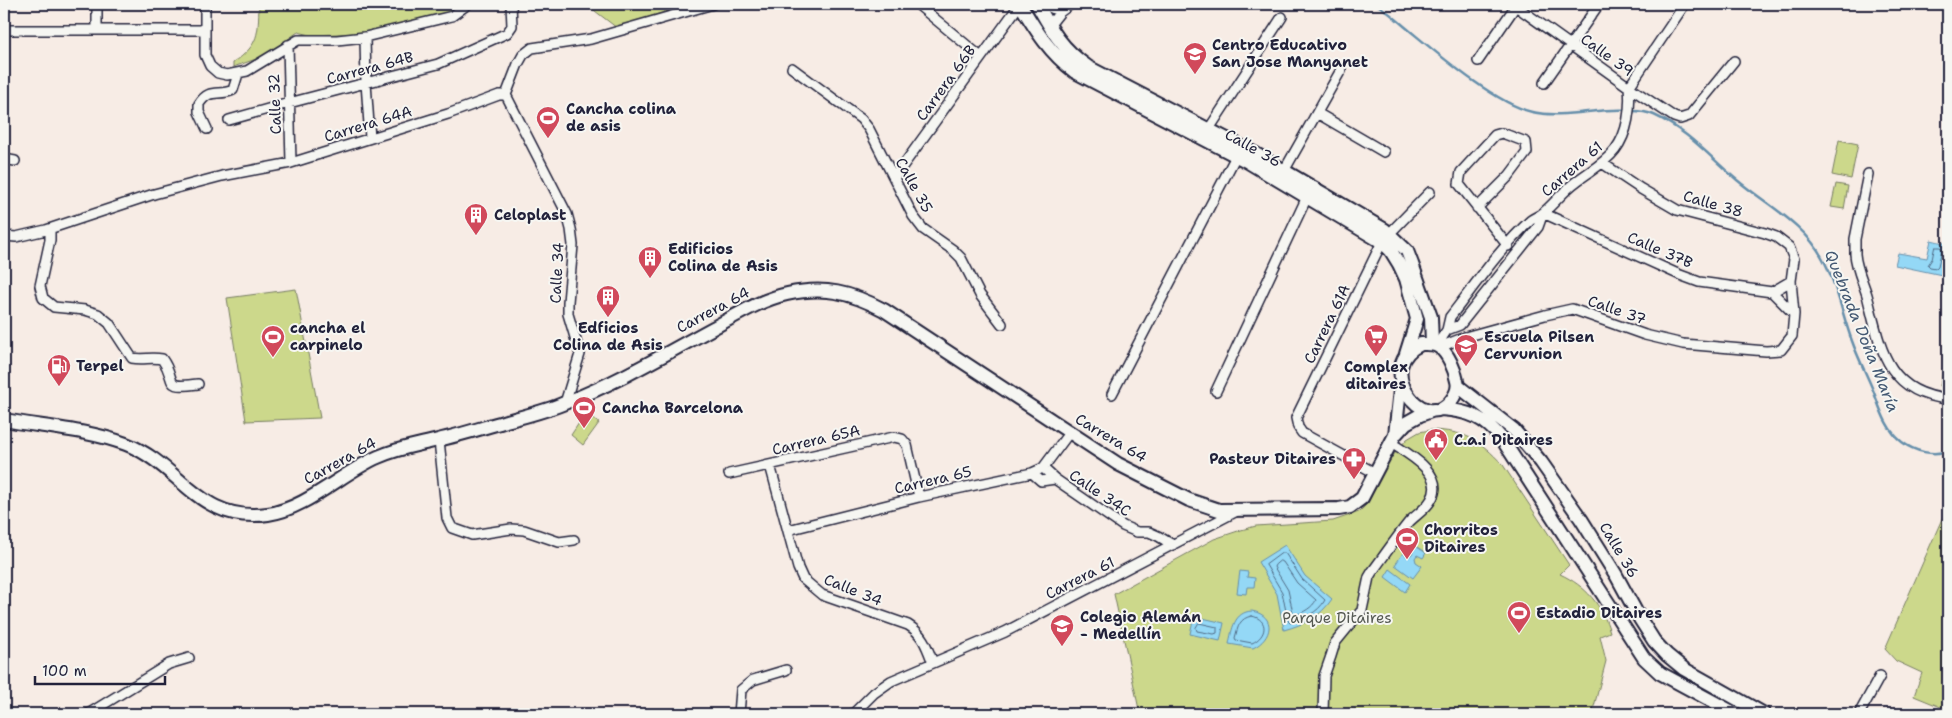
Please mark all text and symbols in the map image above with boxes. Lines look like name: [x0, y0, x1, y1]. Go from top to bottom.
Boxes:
street label: Calle 39: [1576, 29, 1638, 81]
place label: Centro Educativo San Jose Manyanet: [1212, 35, 1368, 72]
street label: Carrera 66B: [912, 41, 980, 125]
school or university icon: Centro Educativo San Jose Manyanet: [1182, 41, 1208, 75]
street label: Carrera 64B: [324, 47, 416, 89]
street label: Calle 32: [264, 73, 286, 135]
place label: Cancha colina de asis: [566, 99, 677, 136]
street label: Carrera 64A: [322, 101, 415, 147]
sports icon: Cancha colina de asis: [535, 105, 561, 139]
street label: Calle 36: [1221, 124, 1285, 172]
street label: Carrera 61: [1537, 137, 1607, 201]
street label: Calle 35: [891, 154, 937, 216]
street label: Calle 38: [1681, 186, 1745, 222]
building icon: Celoplast: [463, 202, 489, 236]
place label: Celoplast: [494, 205, 566, 225]
street label: Calle 37B: [1624, 227, 1696, 273]
place label: Edificios Colina de Asis: [668, 239, 778, 276]
street label: Calle 34: [545, 242, 569, 304]
building icon: Edificios Colina de Asis: [637, 245, 663, 279]
water label: Quebrada Doña María: [1820, 247, 1904, 415]
street label: Carrera 61A: [1299, 281, 1355, 367]
street label: Carrera 64: [673, 282, 753, 338]
building icon: Edficios Colina de Asis: [595, 284, 621, 318]
street label: Calle 37: [1585, 291, 1649, 329]
place label: cancha el carpinelo: [290, 318, 365, 355]
place label: Edficios Colina de Asis: [553, 318, 663, 355]
supermarket icon: Complex ditaires: [1363, 323, 1389, 357]
sports icon: cancha el carpinelo: [260, 324, 286, 358]
place label: Escuela Pilsen Cervunion: [1484, 327, 1594, 364]
school or university icon: Escuela Pilsen Cervunion: [1453, 333, 1479, 367]
fuel station icon: Terpel: [46, 353, 72, 387]
place label: Terpel: [76, 356, 124, 376]
place label: Complex ditaires: [1344, 357, 1408, 394]
sports icon: Cancha Barcelona: [571, 395, 597, 429]
place label: Cancha Barcelona: [602, 398, 744, 418]
street label: Carrera 64: [1071, 409, 1151, 467]
street label: Carrera 65A: [770, 420, 862, 460]
public building icon: C.a.i Ditaires: [1423, 427, 1449, 461]
place label: C.a.i Ditaires: [1454, 430, 1553, 450]
street label: Carrera 64: [300, 433, 380, 489]
pharmacy icon: Pasteur Ditaires: [1341, 446, 1367, 480]
place label: Pasteur Ditaires: [1209, 449, 1336, 469]
street label: Carrera 65: [892, 461, 974, 499]
street label: Calle 34C: [1065, 465, 1135, 521]
street label: Calle 36: [1595, 519, 1643, 581]
place label: Chorritos Ditaires: [1424, 520, 1498, 557]
sports icon: Chorritos Ditaires: [1394, 526, 1420, 560]
street label: Carrera 61: [1042, 552, 1118, 604]
street label: Calle 34: [821, 569, 885, 611]
sports icon: Estadio Ditaires: [1506, 600, 1532, 634]
place label: Estadio Ditaires: [1536, 603, 1662, 623]
place label: Colegio Alemán - Medellín: [1080, 607, 1201, 644]
park label: Parque Ditaires: [1282, 608, 1392, 628]
school or university icon: Colegio Alemán - Medellín: [1049, 613, 1075, 647]
scale bar: [35, 653, 165, 685]
text: 100 m: [42, 661, 87, 681]

